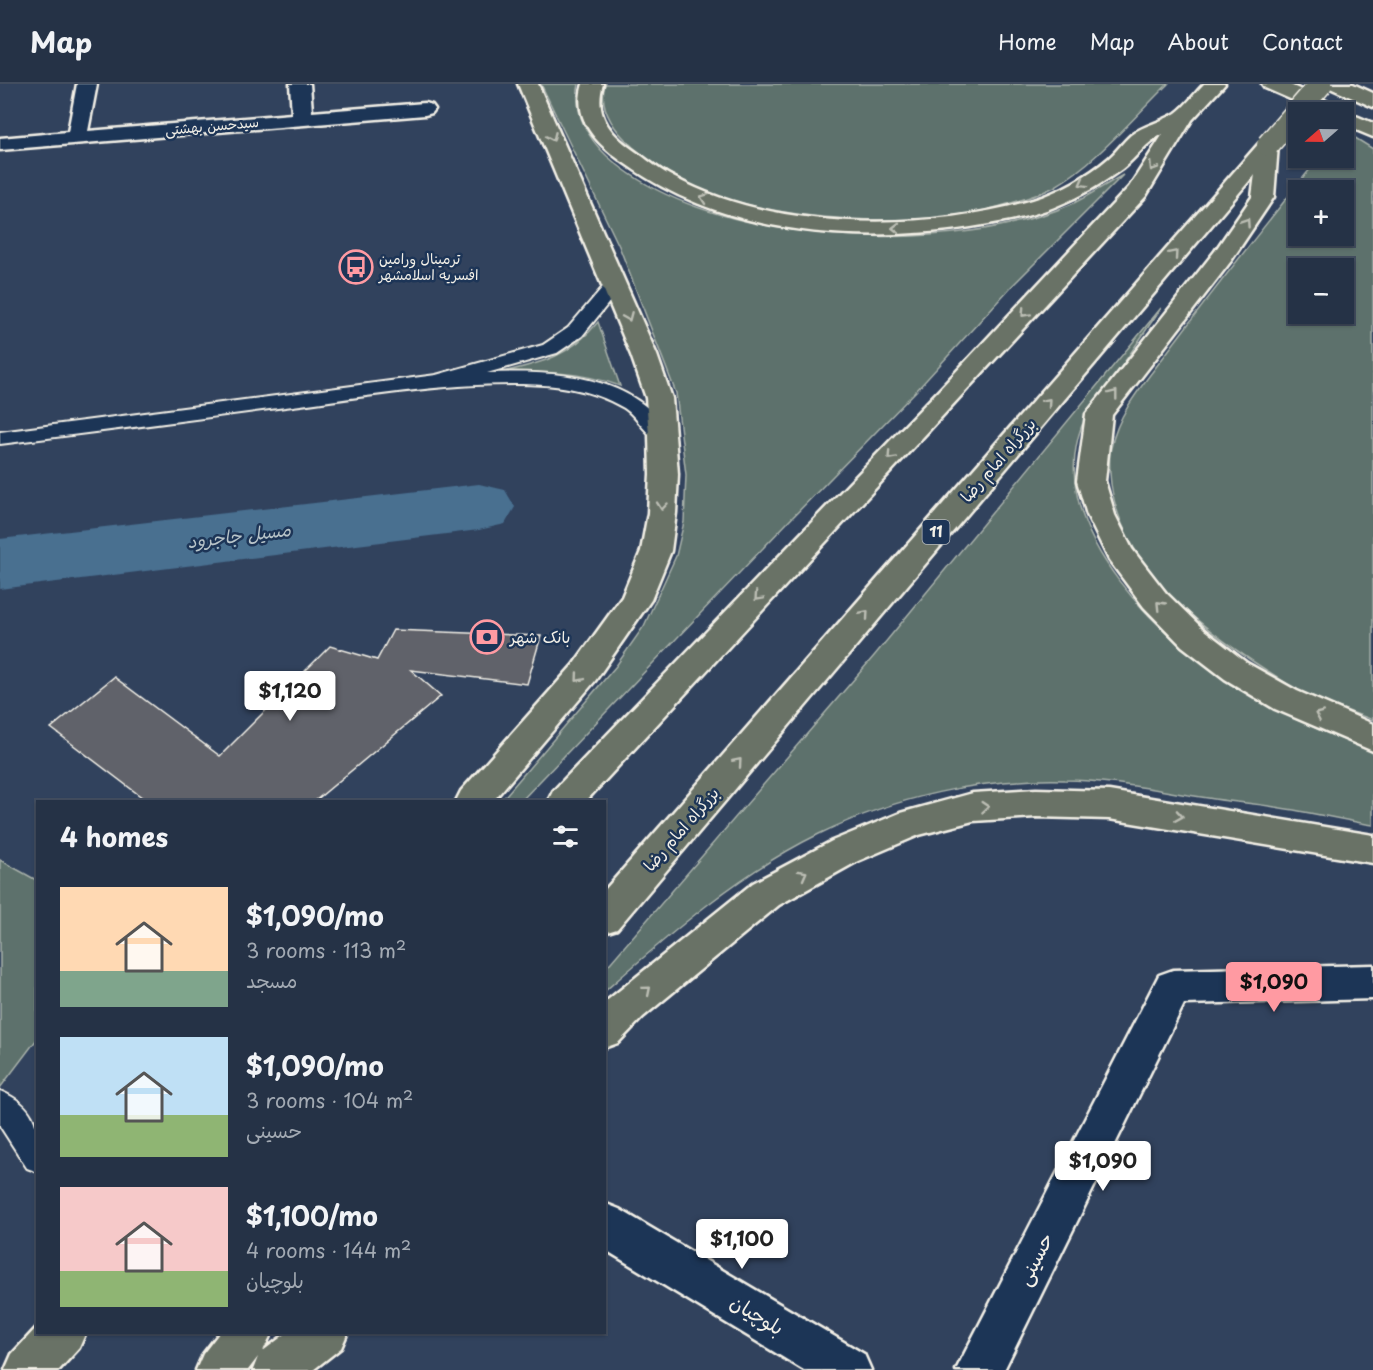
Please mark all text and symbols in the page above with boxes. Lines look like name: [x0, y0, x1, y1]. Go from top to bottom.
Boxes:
text: Map: [30, 20, 92, 63]
text: Home: [998, 25, 1057, 57]
text: Map: [1090, 25, 1135, 57]
text: About: [1168, 25, 1229, 57]
text: Contact: [1262, 25, 1343, 57]
north arrow: [1288, 102, 1354, 168]
map controls: [1288, 102, 1354, 324]
street label: سیدحسن بهشتی: [164, 111, 260, 140]
one-way arrow: [545, 131, 557, 142]
one-way arrow: [1148, 161, 1160, 171]
one-way arrow: [1079, 176, 1089, 187]
button: +: [1288, 180, 1354, 246]
one-way arrow: [699, 193, 710, 206]
one-way arrow: [1239, 218, 1250, 229]
one-way arrow: [891, 222, 900, 234]
place label: ترمینال ورامین افسریه اسلامشهر: [378, 248, 478, 285]
bus stop icon: ترمینال ورامین افسریه اسلامشهر: [338, 249, 374, 285]
one-way arrow: [1167, 250, 1178, 261]
button: −: [1288, 258, 1354, 324]
one-way arrow: [1021, 306, 1032, 317]
one-way arrow: [621, 311, 633, 322]
one-way arrow: [1107, 389, 1118, 400]
one-way arrow: [1040, 398, 1051, 409]
street label: بزرگراه امام رضا: [954, 412, 1042, 508]
one-way arrow: [888, 448, 899, 459]
one-way arrow: [656, 501, 669, 511]
water label: مسیل جاجرود: [186, 515, 293, 554]
road number: 11: [922, 520, 950, 544]
one-way arrow: [754, 590, 765, 601]
one-way arrow: [1157, 601, 1168, 612]
one-way arrow: [858, 610, 869, 621]
bank icon: بانک شهر: [469, 619, 505, 655]
place label: بانک شهر: [508, 624, 570, 648]
pin: $1,120: [241, 671, 339, 722]
one-way arrow: [576, 671, 587, 682]
text: $1,120: [258, 675, 322, 705]
one-way arrow: [1314, 710, 1325, 722]
one-way arrow: [731, 758, 742, 769]
street label: بزرگراه امام رضا: [637, 781, 725, 877]
one-way arrow: [980, 800, 989, 813]
one-way arrow: [1174, 809, 1183, 821]
text: 4 homes: [60, 817, 168, 856]
icon: filters: [549, 820, 582, 853]
one-way arrow: [797, 869, 807, 881]
text: $1,090/mo: [246, 896, 384, 935]
icon: home: [108, 911, 180, 983]
text: 3 rooms · 113 m²: [246, 935, 406, 965]
pin: $1,090: [1225, 962, 1323, 1013]
text: مسجد: [246, 965, 297, 995]
text: $1,090: [1240, 966, 1308, 996]
one-way arrow: [640, 986, 651, 997]
text: $1,090/mo: [246, 1046, 384, 1085]
icon: home: [108, 1061, 180, 1133]
text: 3 rooms · 104 m²: [246, 1085, 413, 1115]
text: حسینی: [246, 1115, 302, 1145]
pin: $1,090: [1054, 1141, 1152, 1192]
text: $1,090: [1069, 1145, 1137, 1175]
text: $1,100/mo: [246, 1196, 378, 1235]
icon: home: [108, 1211, 180, 1283]
pin: $1,100: [693, 1219, 791, 1270]
text: $1,100: [710, 1223, 774, 1253]
street label: حسینی: [1008, 1227, 1060, 1290]
text: 4 rooms · 144 m²: [246, 1235, 411, 1265]
text: بلوچیان: [246, 1265, 304, 1295]
street label: بلوچیان: [725, 1286, 790, 1342]

